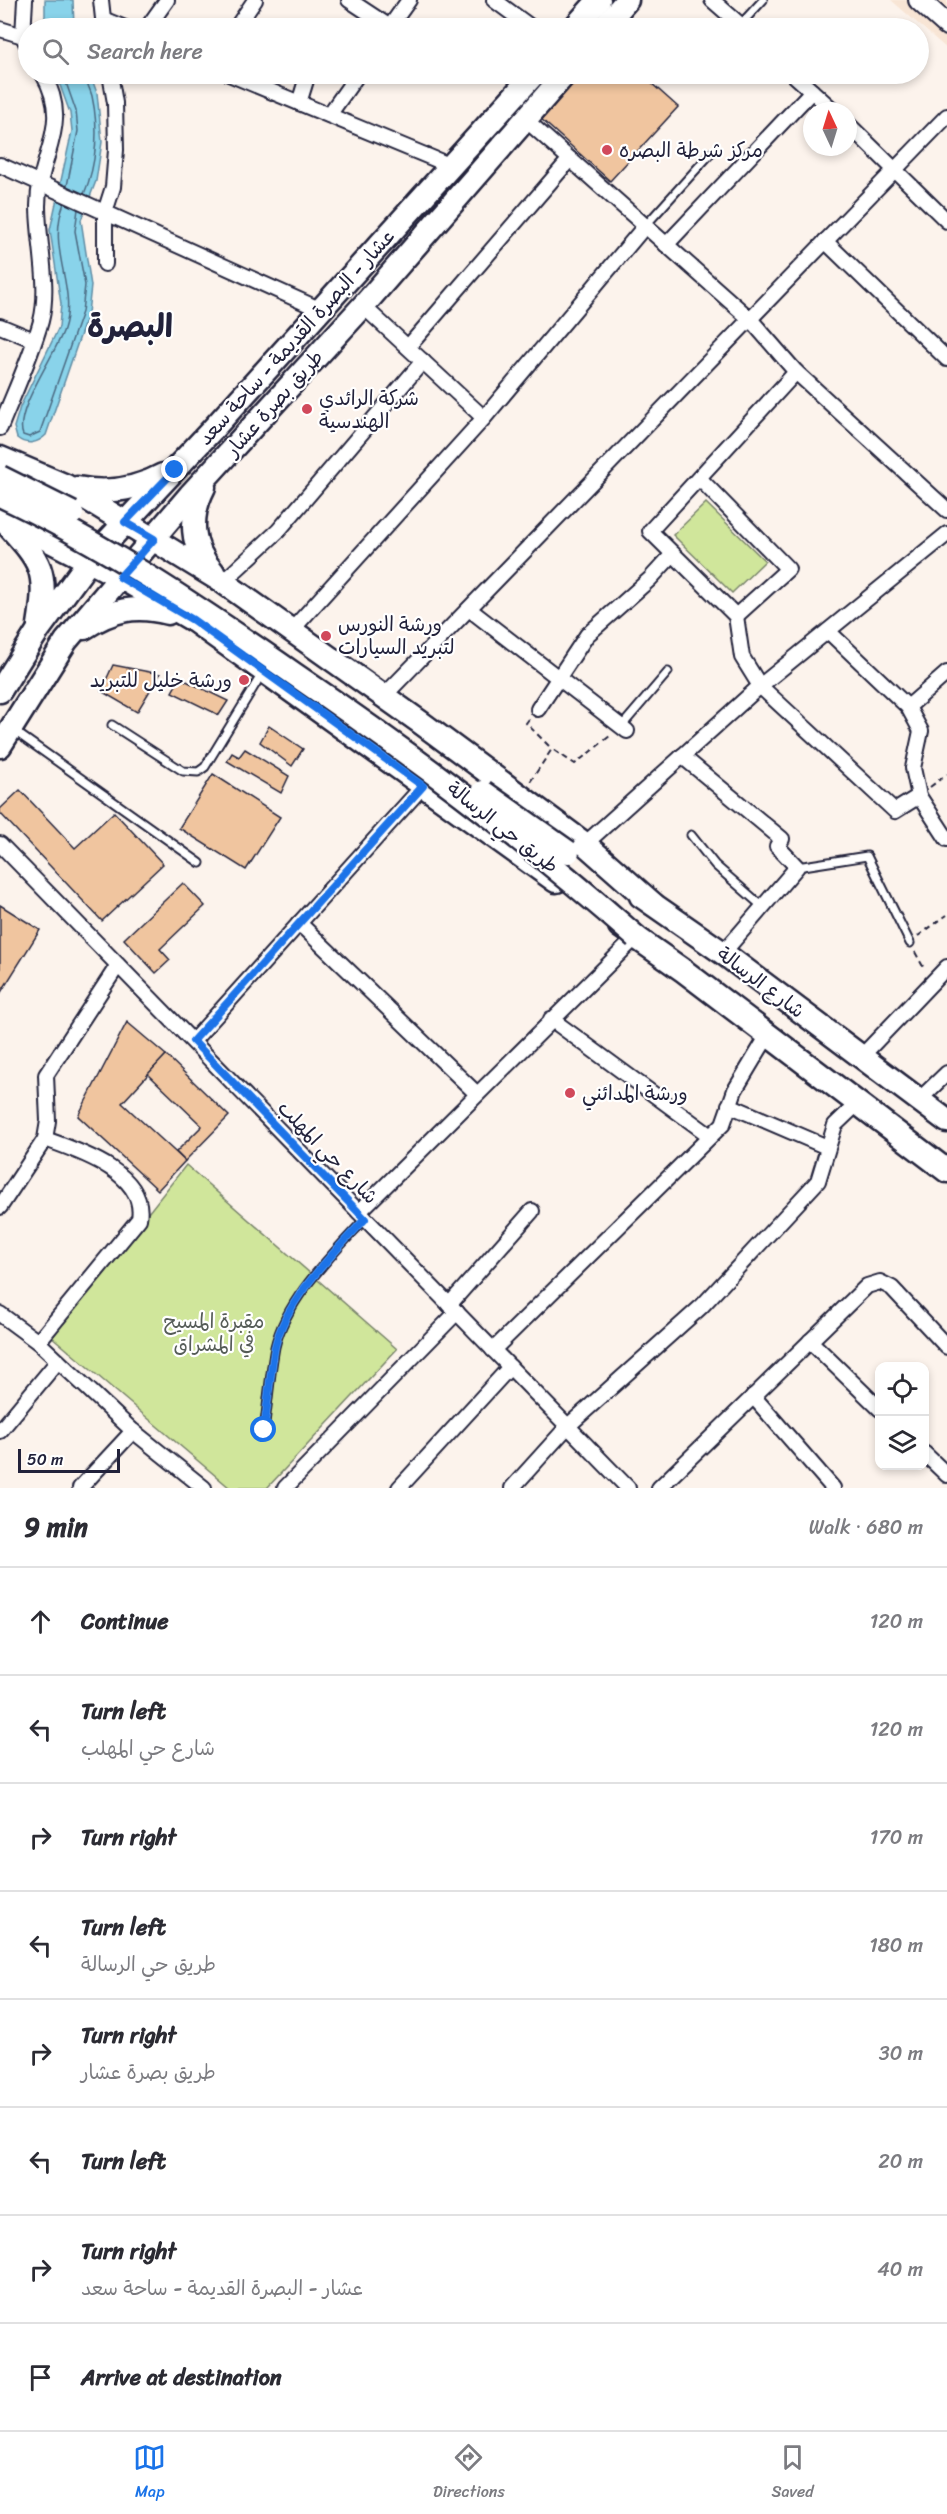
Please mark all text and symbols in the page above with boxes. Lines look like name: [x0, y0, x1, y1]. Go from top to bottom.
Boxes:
search box: [18, 18, 929, 84]
text: Search here: [87, 32, 203, 71]
icon: search: [39, 35, 72, 68]
north arrow: [803, 102, 857, 156]
place label: مركز شرطة البصره: [619, 133, 763, 168]
marker: مركز شرطة البصره: [600, 143, 614, 157]
street label: عشار - البصرة القديمة - ساحة سعد: [189, 221, 404, 454]
district label: البصرة: [87, 298, 173, 355]
street label: طريق بصرة عشار: [215, 342, 332, 467]
place label: شركة الرائدي الهندسية: [319, 381, 419, 439]
marker: شركة الرائدي الهندسية: [300, 402, 314, 416]
route end: [161, 456, 187, 482]
place label: ورشة النورس لتبريد السيارات: [338, 607, 455, 665]
marker: ورشة النورس لتبريد السيارات: [319, 629, 333, 643]
place label: ورشة خليل للتبريد: [90, 663, 232, 698]
marker: ورشة خليل للتبريد: [237, 673, 251, 687]
street label: طريق حي الرسالة: [439, 772, 567, 883]
street label: شارع الرسالة: [709, 937, 813, 1027]
place label: ورشة المدائني: [582, 1076, 688, 1111]
marker: ورشة المدائني: [563, 1086, 577, 1100]
street label: شارع حي المهلب: [269, 1092, 387, 1213]
park label: مقبرة المسيح في المشراق: [164, 1304, 264, 1362]
map controls: [875, 1362, 929, 1470]
button: locate: [875, 1362, 929, 1416]
route start: [250, 1416, 276, 1442]
button: layers: [875, 1416, 929, 1470]
text: 50 m: [27, 1445, 63, 1474]
scale bar: [18, 1446, 120, 1474]
text: 9 min: [24, 1504, 88, 1550]
text: Walk · 680 m: [809, 1510, 923, 1545]
text: Continue: [81, 1602, 169, 1641]
text: 120 m: [870, 1604, 923, 1639]
icon: ahead: [24, 1605, 57, 1638]
text: Turn left: [81, 1692, 166, 1731]
text: 120 m: [870, 1712, 923, 1747]
icon: left: [24, 1713, 57, 1746]
text: شارع حي المهلب: [81, 1731, 215, 1766]
text: Turn right: [81, 1818, 176, 1857]
text: 170 m: [870, 1820, 923, 1855]
icon: right: [24, 1821, 57, 1854]
text: Turn left: [81, 1908, 166, 1947]
text: 180 m: [869, 1928, 923, 1963]
icon: left: [24, 1929, 57, 1962]
text: طريق حي الرسالة: [81, 1947, 216, 1982]
text: Turn right: [81, 2016, 176, 2055]
text: 30 m: [879, 2036, 923, 2071]
icon: right: [24, 2037, 57, 2070]
text: طريق بصرة عشار: [81, 2055, 216, 2090]
text: Turn left: [81, 2142, 166, 2181]
text: 20 m: [878, 2144, 923, 2179]
icon: left: [24, 2145, 57, 2178]
text: Turn right: [81, 2232, 176, 2271]
text: 40 m: [877, 2252, 923, 2287]
icon: right: [24, 2253, 57, 2286]
text: عشار - البصرة القديمة - ساحة سعد: [81, 2271, 363, 2306]
text: Arrive at destination: [81, 2358, 282, 2397]
icon: arrive: [24, 2361, 57, 2394]
tab: Map: [133, 2441, 166, 2506]
tab: Directions: [433, 2441, 505, 2506]
tab: Saved: [771, 2441, 814, 2506]

